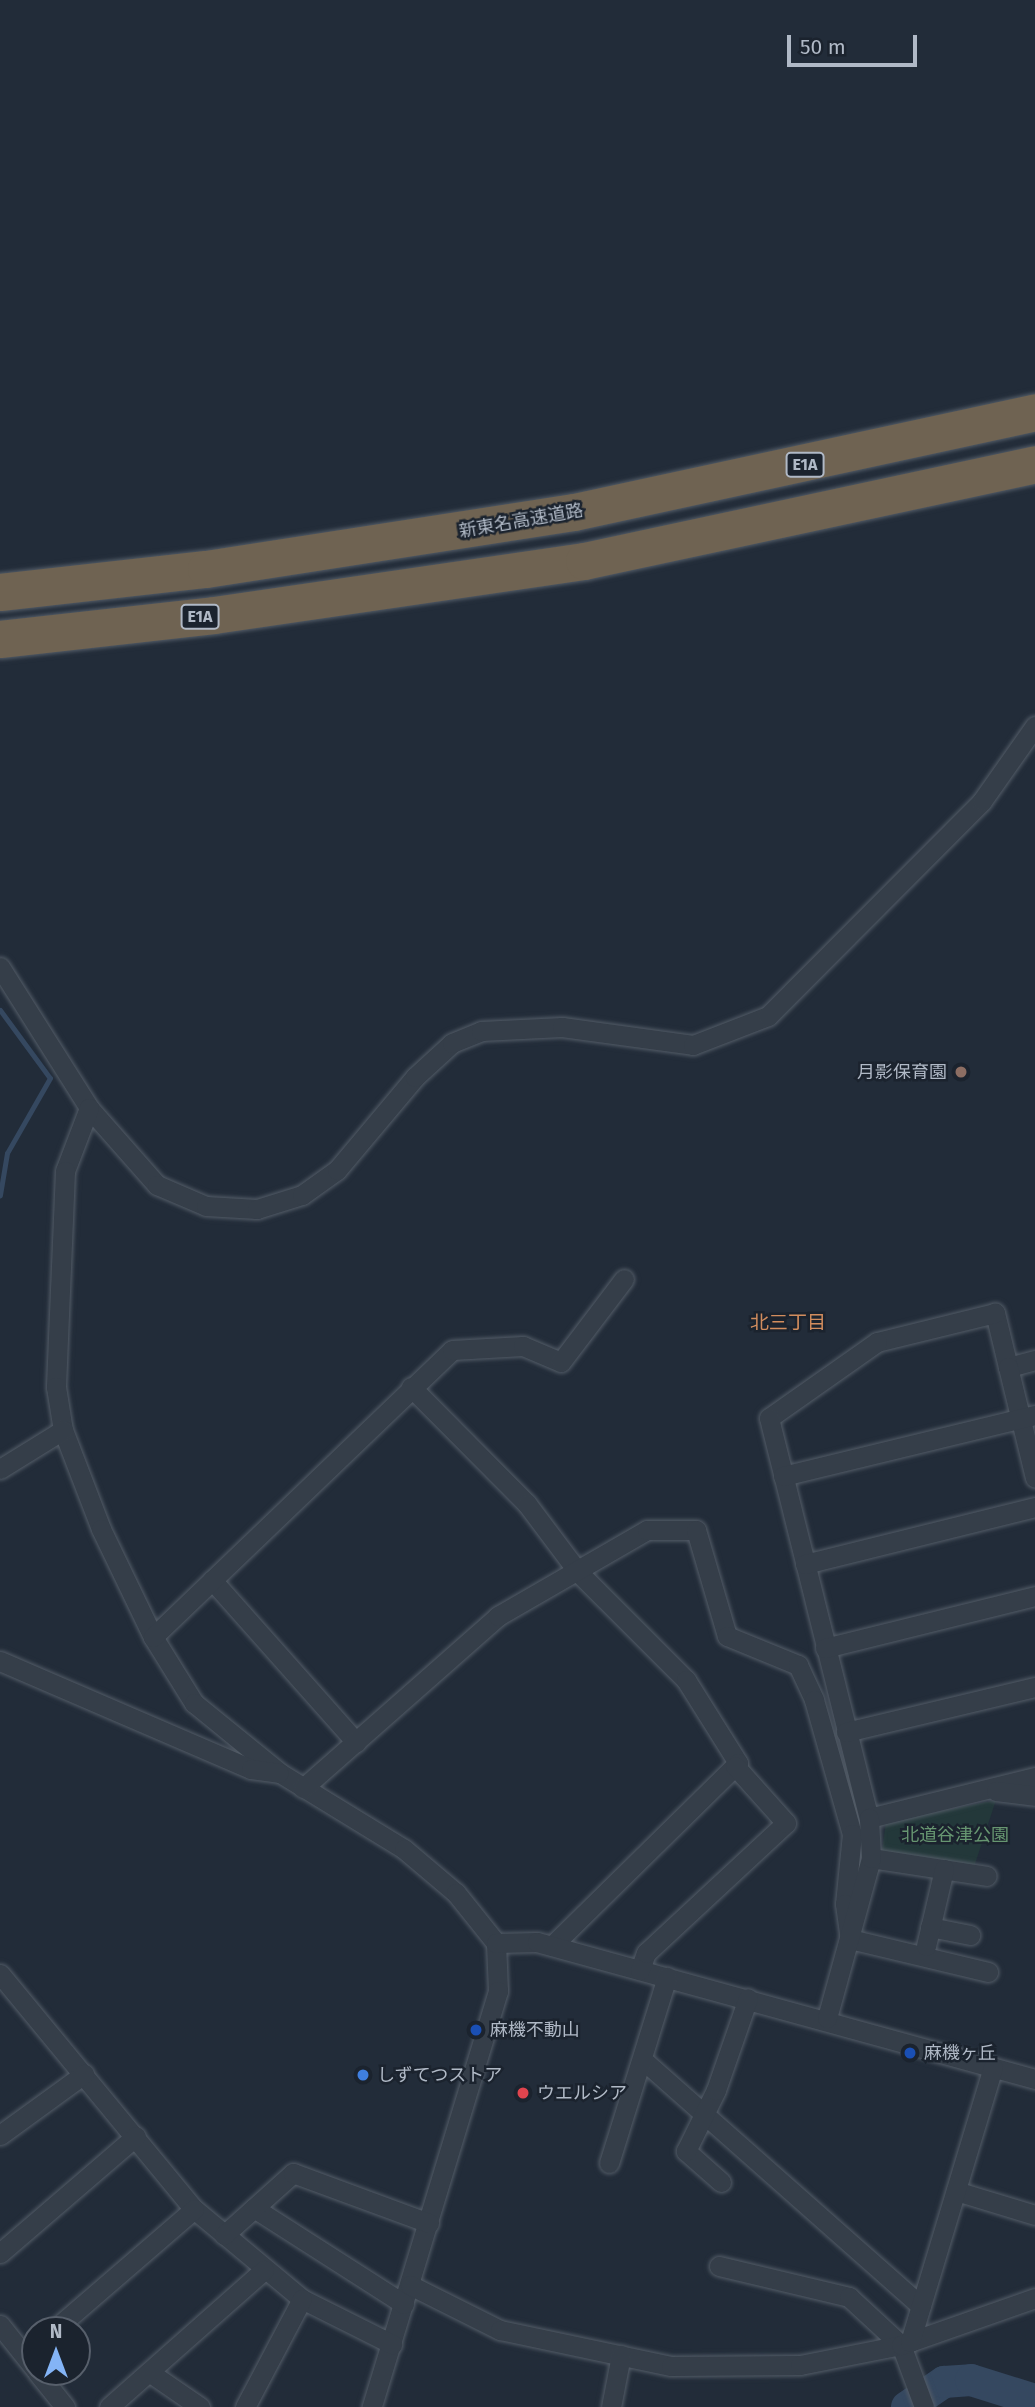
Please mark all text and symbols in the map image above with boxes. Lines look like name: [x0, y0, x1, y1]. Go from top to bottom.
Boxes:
scale bar: [790, 21, 920, 65]
text: 50 m: [800, 34, 846, 60]
road number: E1A: [784, 452, 826, 478]
street label: 新東名高速道路: [457, 499, 585, 543]
road number: E1A: [179, 604, 221, 630]
place label: 月影保育園: [857, 1061, 947, 1083]
marker: 月影保育園: [953, 1064, 969, 1080]
district label: 北三丁目: [750, 1312, 826, 1334]
park label: 北道谷津公園: [901, 1824, 1009, 1846]
place label: 麻機不動山: [490, 2019, 580, 2041]
marker: 麻機不動山: [468, 2022, 484, 2038]
place label: 麻機ヶ丘: [924, 2042, 996, 2064]
marker: 麻機ヶ丘: [902, 2045, 918, 2061]
place label: しずてつストア: [377, 2064, 503, 2086]
marker: しずてつストア: [355, 2067, 371, 2083]
place label: ウエルシア: [537, 2082, 627, 2104]
marker: ウエルシア: [515, 2085, 531, 2101]
north arrow: [21, 2316, 91, 2386]
text: N: [50, 2320, 62, 2343]

